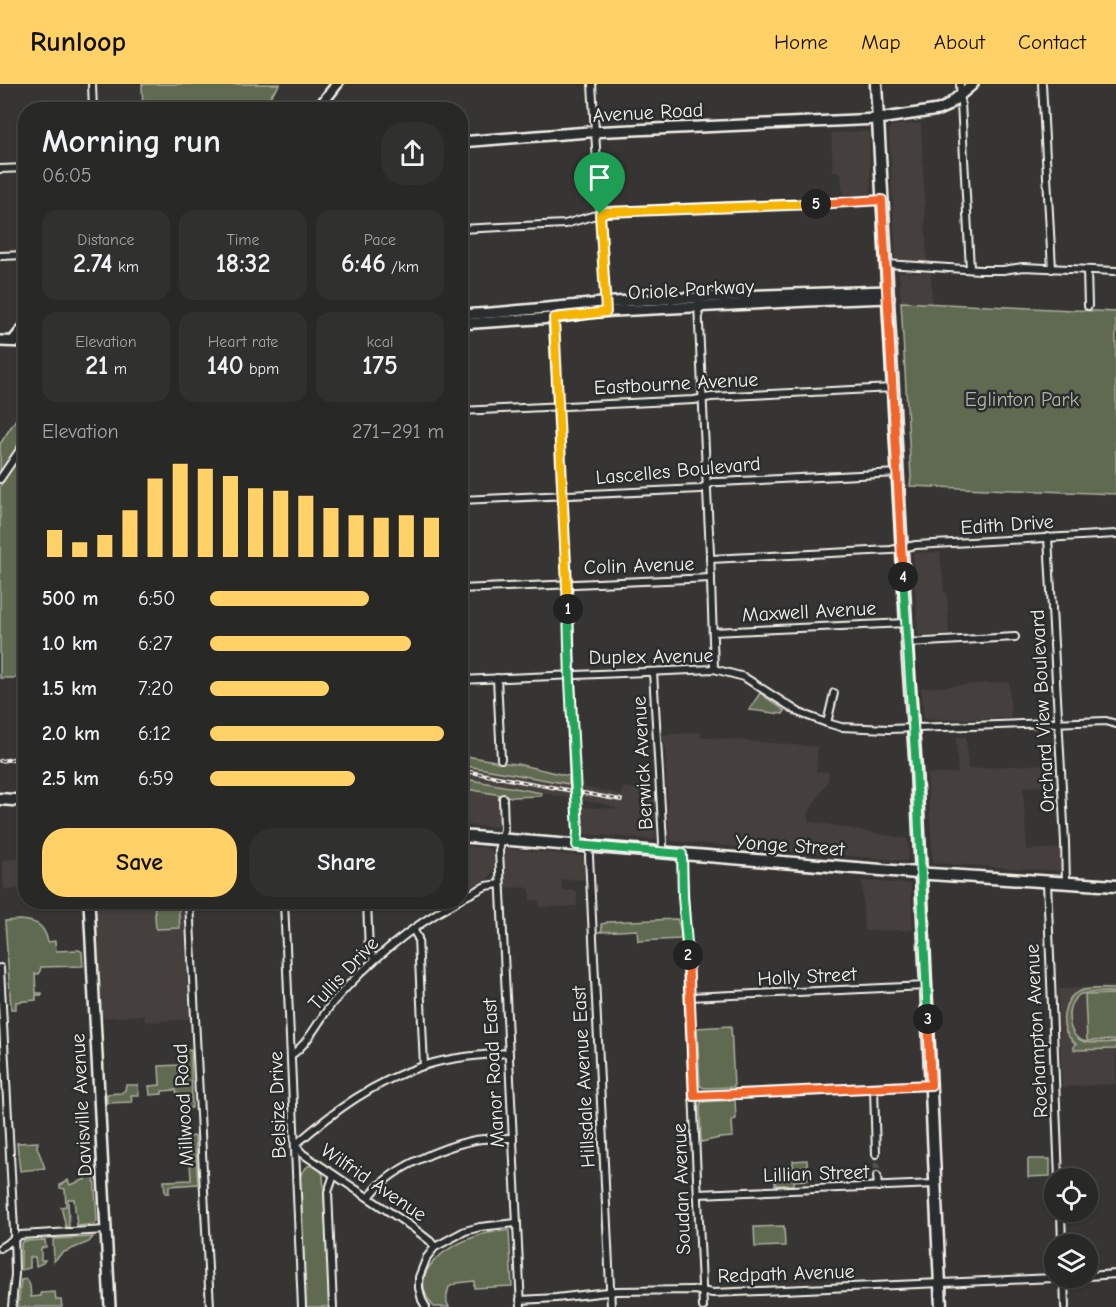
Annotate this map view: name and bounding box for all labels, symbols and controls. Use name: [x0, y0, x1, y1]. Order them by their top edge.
text: Runloop: [30, 26, 126, 58]
text: Home: [774, 30, 828, 54]
text: Map: [861, 30, 901, 54]
text: About: [934, 30, 985, 54]
text: Contact: [1018, 30, 1086, 54]
street label: Avenue Road: [592, 98, 704, 127]
text: Morning run: [42, 122, 221, 160]
button: share: [381, 122, 444, 185]
pin: [574, 152, 625, 214]
icon: arrive: [583, 161, 616, 194]
text: 06:05: [42, 164, 92, 187]
pin: 5: [801, 189, 831, 219]
text: 5: [812, 195, 820, 213]
text: Distance: [77, 231, 135, 249]
text: Time: [226, 231, 260, 249]
text: Pace: [364, 231, 396, 249]
text: 2.74: [73, 249, 113, 279]
text: 18:32: [216, 249, 270, 279]
text: 6:46: [341, 249, 386, 279]
text: km: [113, 258, 139, 276]
text: /km: [386, 258, 419, 276]
street label: Oriole Parkway: [627, 275, 755, 304]
text: Elevation: [75, 333, 137, 351]
text: Heart rate: [208, 333, 278, 351]
text: kcal: [367, 333, 393, 351]
text: 21: [85, 351, 108, 381]
text: 140: [207, 351, 244, 381]
text: 175: [362, 351, 398, 381]
text: m: [108, 360, 127, 378]
text: bpm: [244, 360, 279, 378]
street label: Eastbourne Avenue: [593, 368, 759, 399]
park label: Eglinton Park: [965, 388, 1080, 411]
text: Elevation: [42, 420, 119, 443]
text: 271–291 m: [352, 420, 444, 443]
street label: Lascelles Boulevard: [595, 452, 761, 489]
street label: Edith Drive: [960, 510, 1054, 539]
street label: Colin Avenue: [583, 552, 695, 579]
pin: 4: [888, 562, 918, 592]
text: 4: [899, 568, 907, 586]
text: 500 m: [42, 587, 99, 610]
text: 6:50: [138, 587, 175, 610]
pin: 1: [553, 594, 583, 624]
street label: Maxwell Avenue: [741, 596, 877, 627]
text: 1: [565, 600, 571, 618]
street label: Orchard View Boulevard: [1026, 609, 1059, 813]
text: 1.0 km: [42, 632, 98, 655]
text: 6:27: [138, 632, 172, 655]
street label: Duplex Avenue: [588, 644, 714, 669]
text: 1.5 km: [42, 677, 97, 700]
text: 7:20: [138, 677, 174, 700]
street label: Berwick Avenue: [628, 696, 657, 830]
text: 2.0 km: [42, 722, 100, 745]
text: 6:12: [138, 722, 171, 745]
text: 2.5 km: [42, 767, 99, 790]
text: 6:59: [138, 767, 174, 790]
button: Save: [42, 828, 237, 897]
button: Share: [249, 828, 444, 897]
street label: Yonge Street: [734, 830, 847, 861]
street label: Tullis Drive: [304, 932, 383, 1015]
pin: 2: [673, 940, 703, 970]
street label: Roehampton Avenue: [1020, 943, 1053, 1119]
text: 2: [684, 946, 692, 964]
street label: Holly Street: [757, 962, 859, 991]
street label: Hillsdale Avenue East: [567, 984, 600, 1168]
street label: Manor Road East: [478, 996, 509, 1148]
pin: 3: [913, 1004, 943, 1034]
text: 3: [924, 1010, 932, 1028]
street label: Davisville Avenue: [66, 1033, 97, 1177]
street label: Millwood Road: [169, 1043, 198, 1167]
street label: Belsize Drive: [264, 1051, 291, 1159]
street label: Soudan Avenue: [668, 1123, 695, 1255]
street label: Wilfrid Avenue: [317, 1139, 431, 1226]
street label: Lillian Street: [763, 1160, 871, 1187]
map controls: [1044, 1168, 1098, 1288]
button: locate: [1044, 1168, 1098, 1222]
button: layers: [1044, 1234, 1098, 1288]
street label: Redpath Avenue: [717, 1260, 855, 1287]

